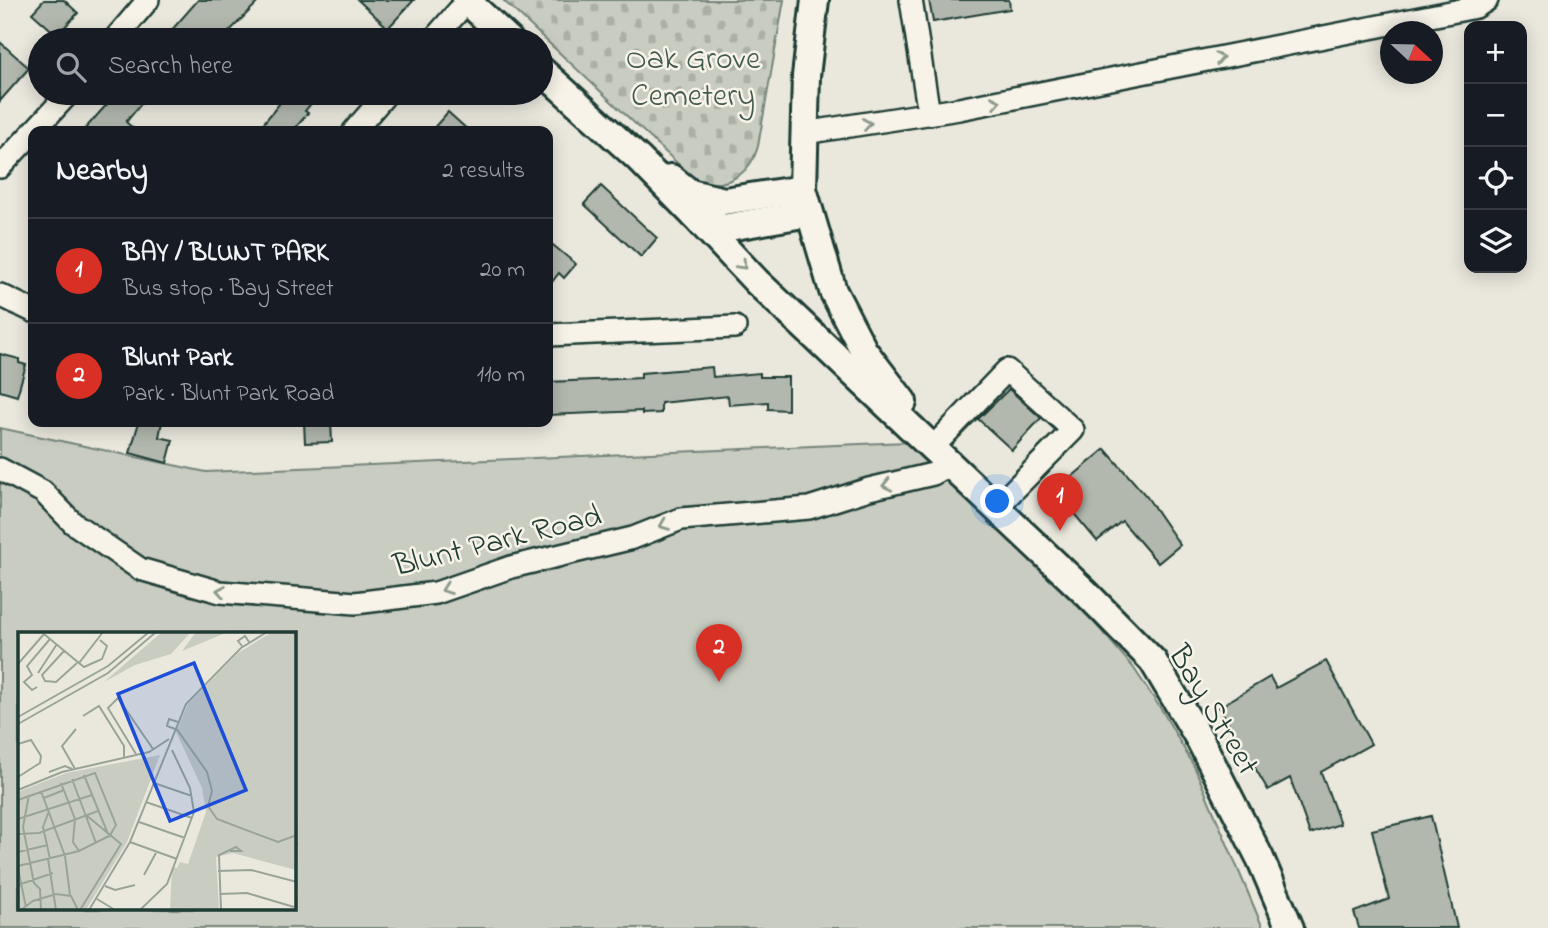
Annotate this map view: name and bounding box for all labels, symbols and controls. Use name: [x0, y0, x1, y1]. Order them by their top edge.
north arrow: [1380, 21, 1443, 84]
map controls: [1464, 21, 1527, 273]
button: +: [1464, 21, 1527, 84]
search box: [28, 28, 553, 105]
park label: Oak Grove Cemetery: [626, 37, 761, 121]
icon: search: [52, 48, 90, 86]
text: Search here: [108, 48, 233, 86]
one-way arrow: [1213, 51, 1225, 66]
button: −: [1464, 84, 1527, 147]
one-way arrow: [990, 95, 1002, 110]
one-way arrow: [861, 117, 872, 132]
button: locate: [1464, 147, 1527, 210]
text: Nearby: [56, 150, 148, 194]
text: 2 results: [442, 155, 525, 188]
button: layers: [1464, 210, 1527, 273]
text: BAY / BLUNT PARK: [123, 235, 329, 273]
text: 1: [75, 254, 83, 287]
text: 20 m: [480, 254, 525, 287]
one-way arrow: [733, 257, 746, 270]
text: Bus stop · Bay Street: [123, 273, 334, 306]
text: Blunt Park: [123, 340, 233, 378]
text: 2: [73, 359, 85, 392]
text: 110 m: [477, 359, 525, 392]
text: Park · Blunt Park Road: [123, 378, 334, 411]
pin: 1: [1037, 473, 1083, 531]
one-way arrow: [881, 477, 893, 491]
your location: [980, 484, 1014, 518]
street label: Blunt Park Road: [388, 494, 607, 591]
one-way arrow: [659, 517, 671, 531]
one-way arrow: [441, 581, 453, 595]
one-way arrow: [215, 584, 227, 599]
pin: 2: [696, 624, 742, 682]
inset map: [18, 632, 296, 911]
street label: Bay Street: [1154, 636, 1270, 785]

